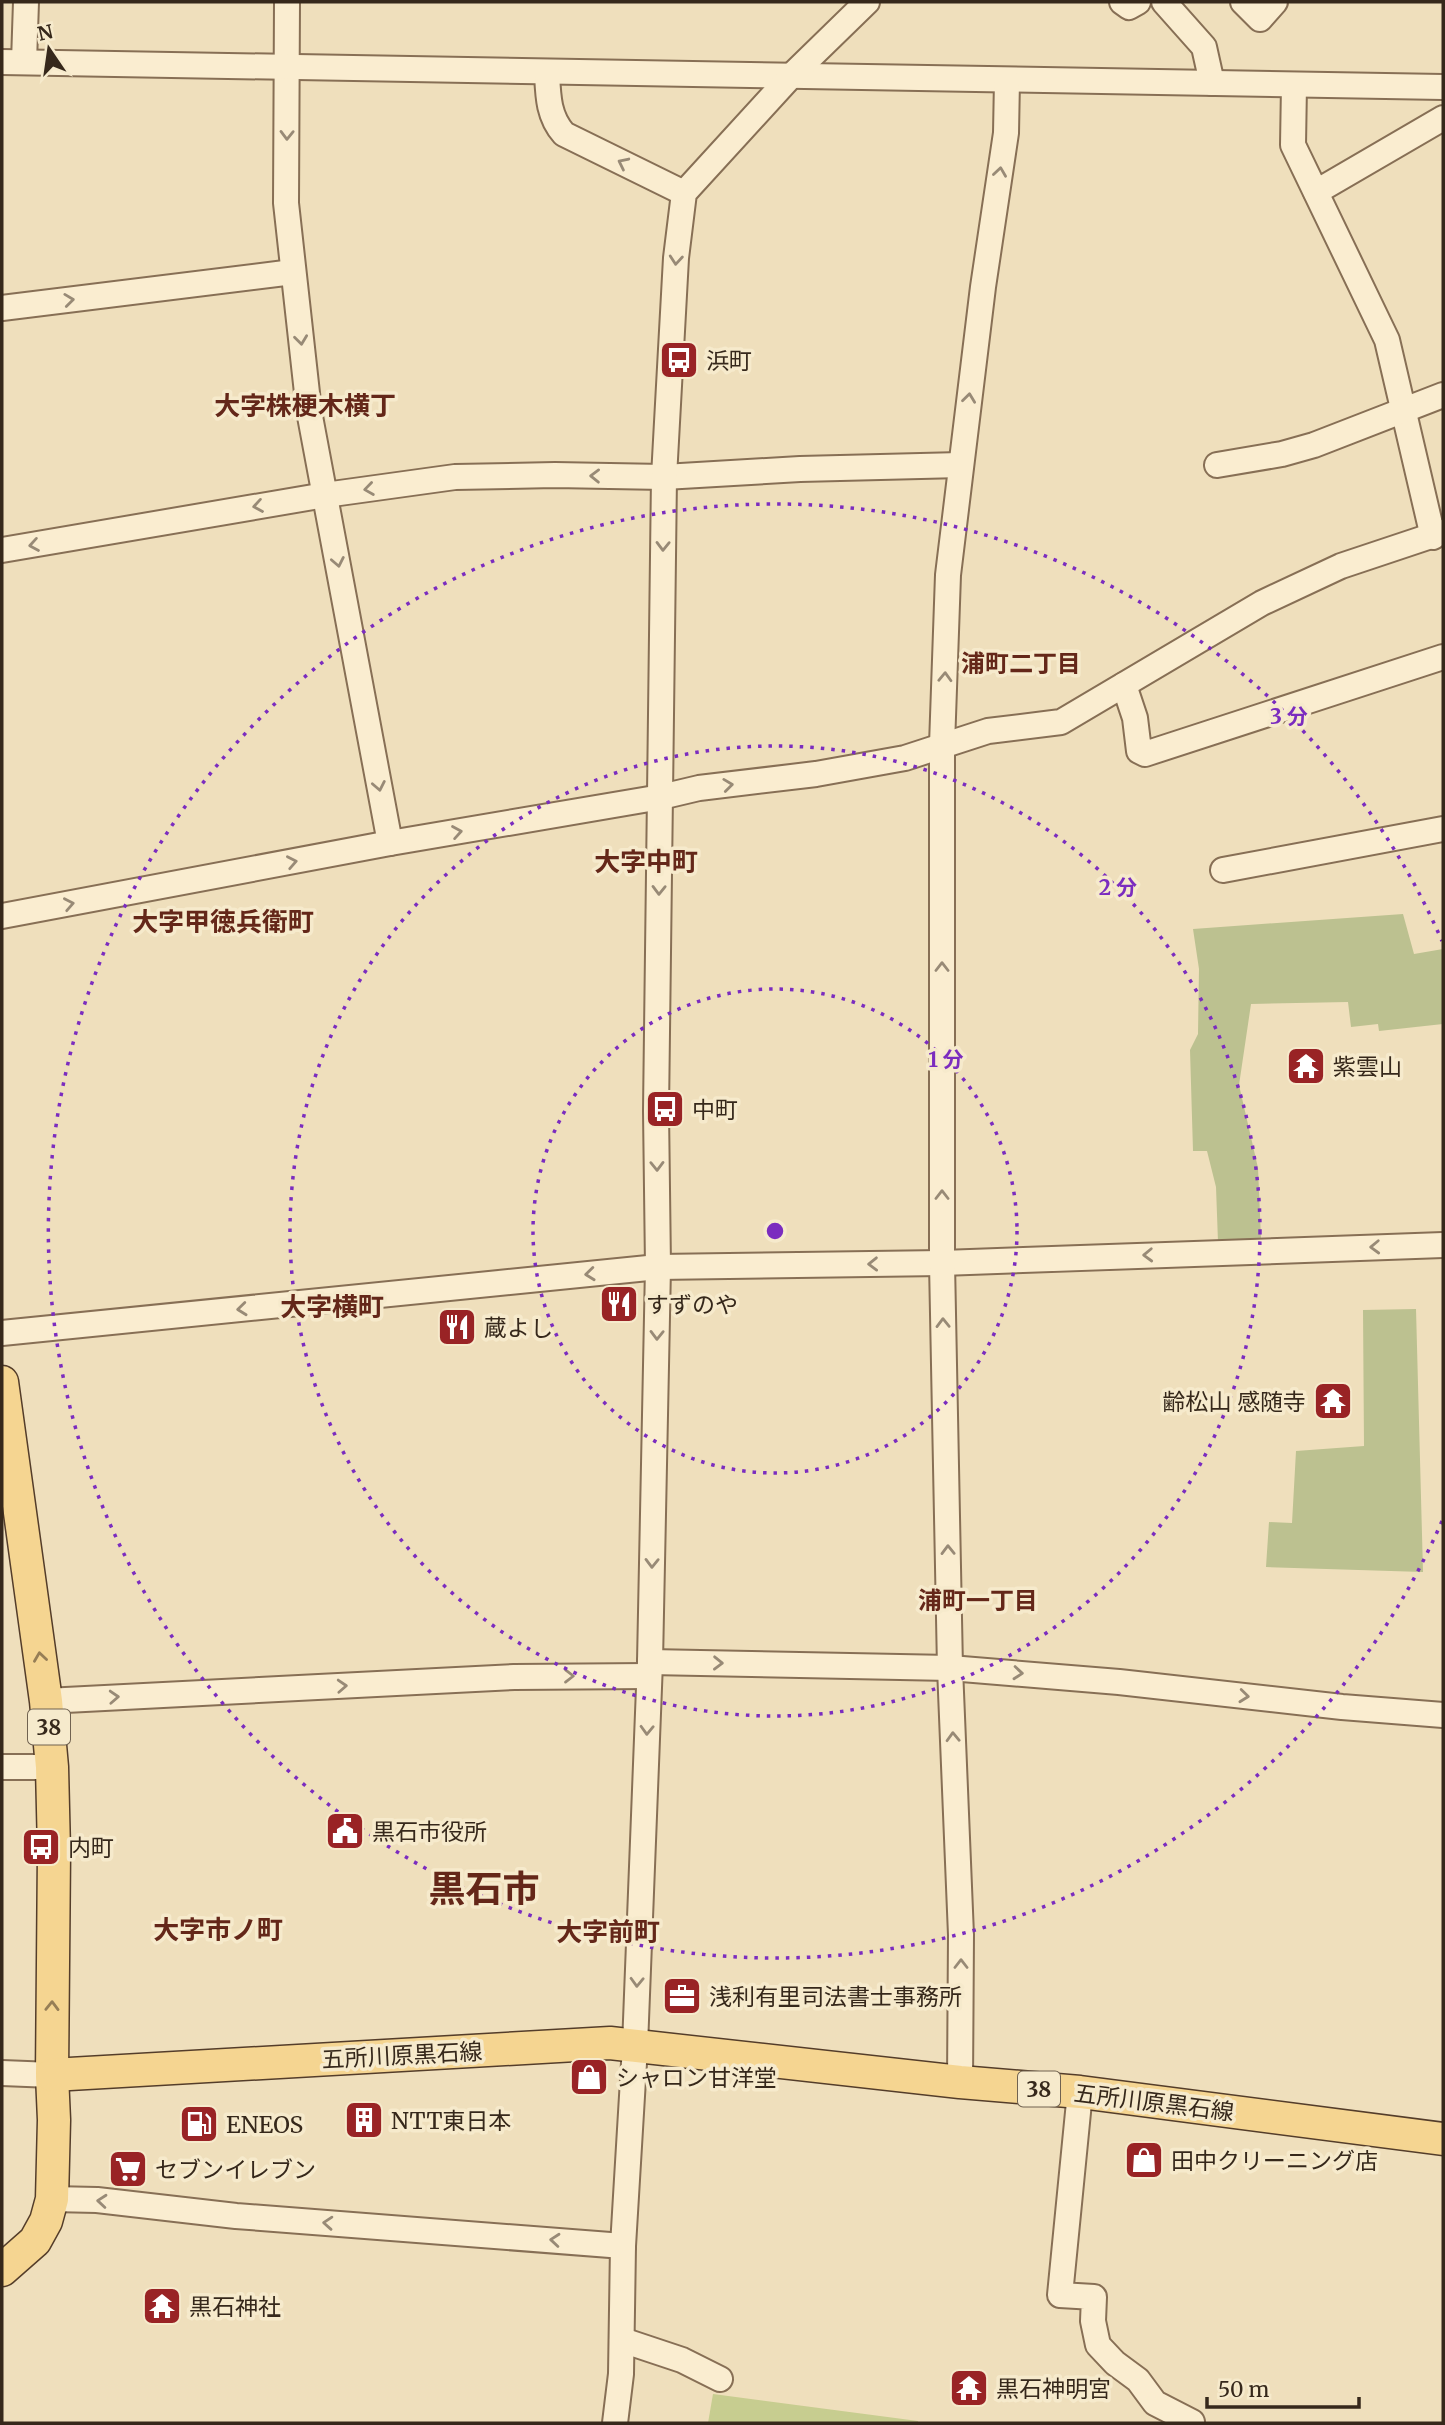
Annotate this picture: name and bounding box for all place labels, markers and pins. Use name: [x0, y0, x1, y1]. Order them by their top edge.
bus stop icon: 浜町: [658, 339, 700, 381]
place label: 浜町: [706, 346, 752, 375]
temple icon: 紫雲山: [1285, 1045, 1327, 1087]
place label: 紫雲山: [1333, 1052, 1402, 1081]
bus stop icon: 中町: [644, 1088, 686, 1130]
place label: 中町: [692, 1095, 738, 1124]
centre of rings: [763, 1219, 787, 1243]
restaurant icon: すずのや: [598, 1283, 640, 1325]
place label: すずのや: [646, 1290, 738, 1319]
restaurant icon: 蔵よし: [436, 1306, 478, 1348]
place label: 蔵よし: [484, 1313, 553, 1342]
temple icon: 齢松山 感随寺: [1312, 1380, 1354, 1422]
place label: 齢松山 感随寺: [1163, 1387, 1306, 1416]
public building icon: 黒石市役所: [324, 1810, 366, 1852]
place label: 黒石市役所: [372, 1817, 487, 1846]
bus stop icon: 内町: [20, 1826, 62, 1868]
place label: 内町: [68, 1833, 114, 1862]
office icon: 浅利有里司法書士事務所: [661, 1975, 703, 2017]
place label: 浅利有里司法書士事務所: [709, 1982, 962, 2011]
shop icon: シャロン甘洋堂: [568, 2056, 610, 2098]
place label: シャロン甘洋堂: [616, 2063, 777, 2092]
building icon: NTT東日本: [343, 2099, 385, 2141]
fuel station icon: ENEOS: [178, 2103, 220, 2145]
place label: NTT東日本: [391, 2106, 511, 2135]
place label: ENEOS: [226, 2110, 303, 2139]
shop icon: 田中クリーニング店: [1123, 2139, 1165, 2181]
place label: 田中クリーニング店: [1171, 2146, 1378, 2175]
supermarket icon: セブンイレブン: [107, 2148, 149, 2190]
place label: セブンイレブン: [155, 2155, 316, 2184]
temple icon: 黒石神社: [141, 2285, 183, 2327]
place label: 黒石神社: [189, 2292, 281, 2321]
temple icon: 黒石神明宮: [948, 2367, 990, 2409]
place label: 黒石神明宮: [996, 2374, 1111, 2403]

